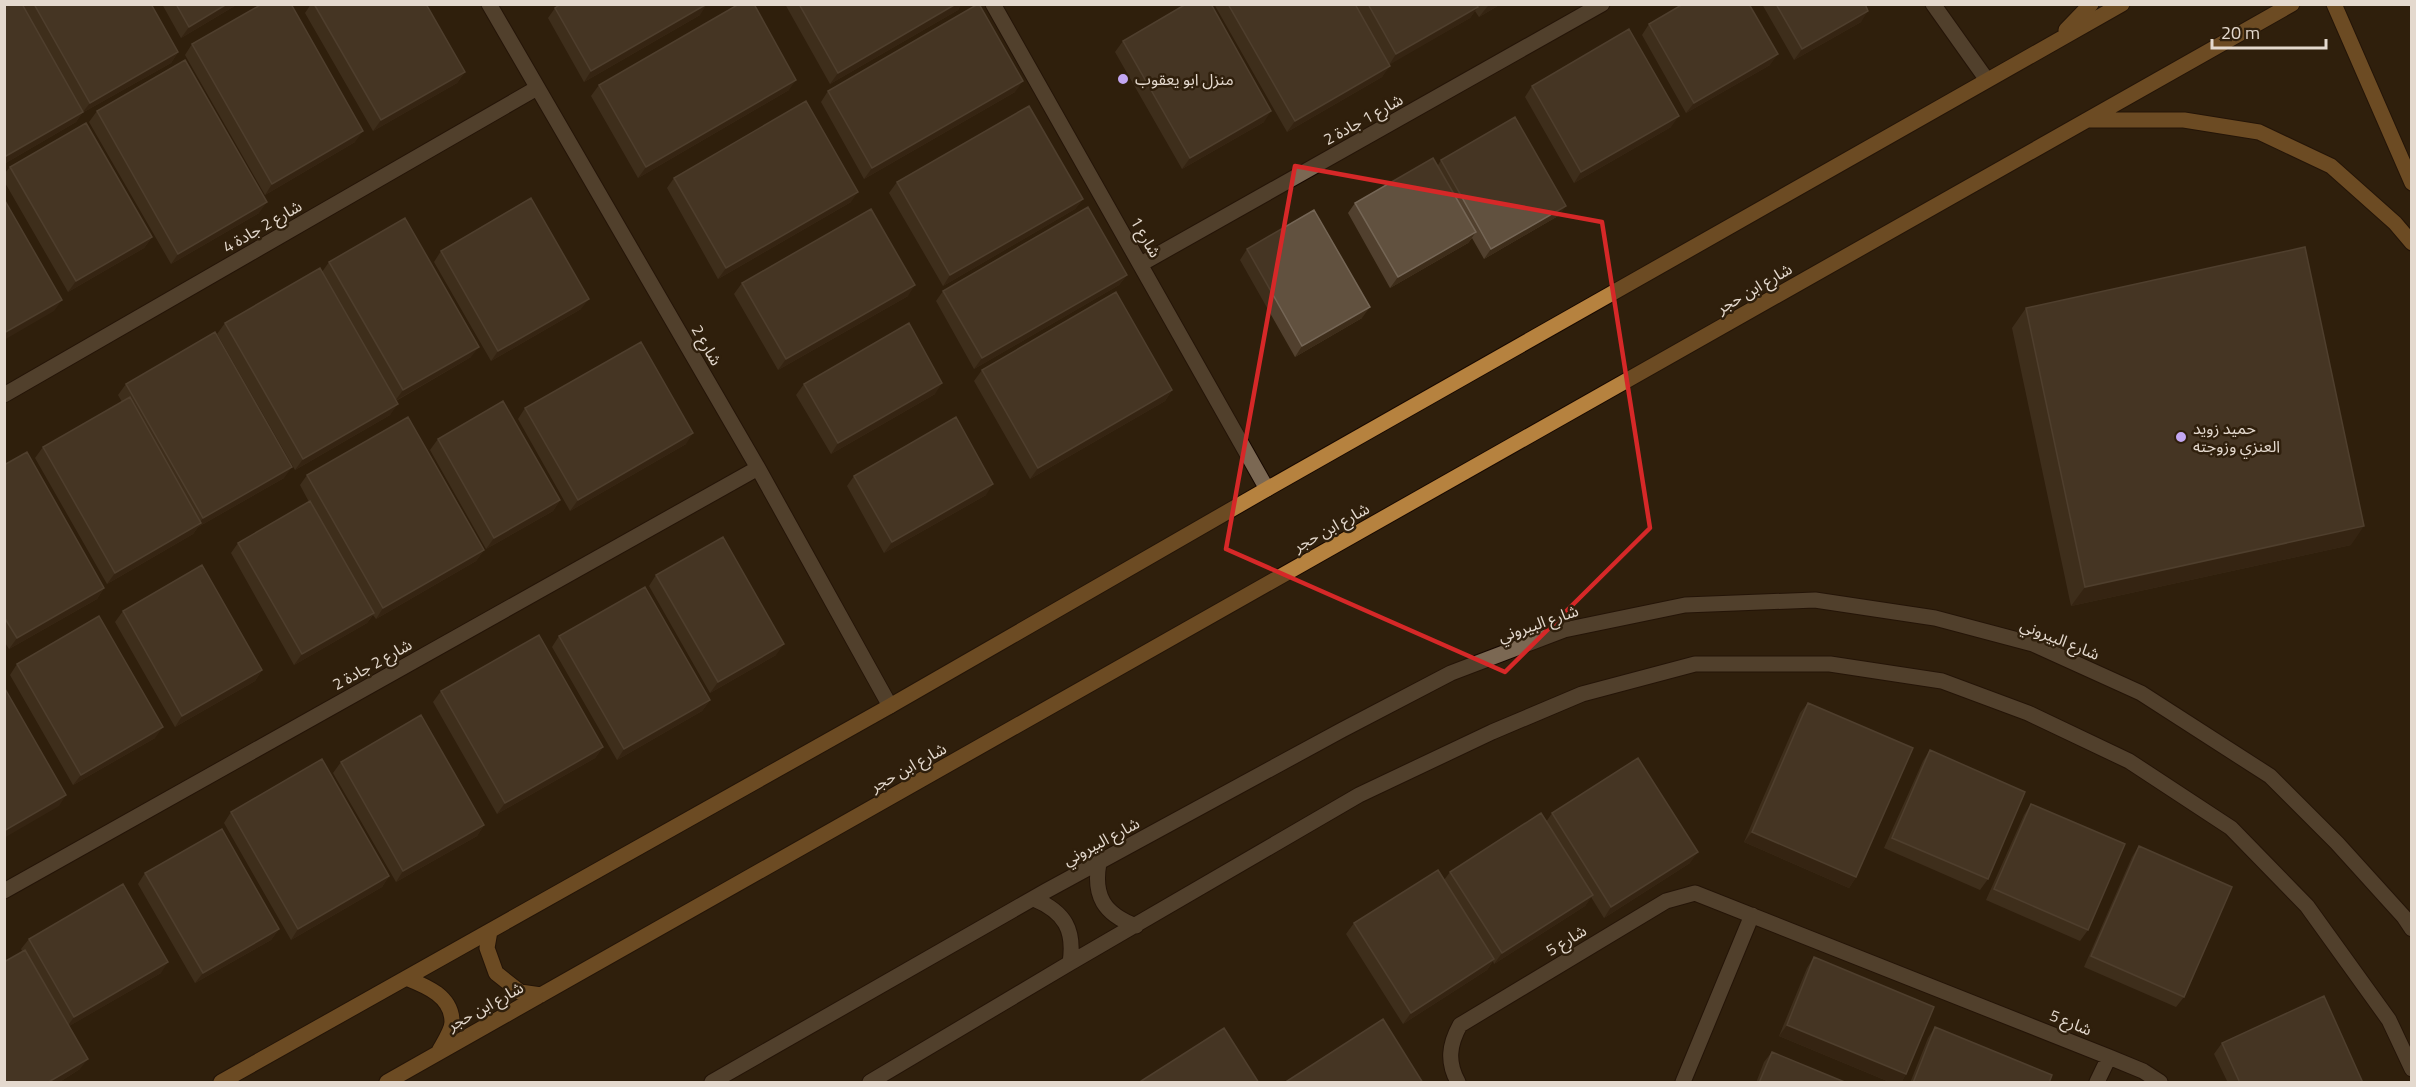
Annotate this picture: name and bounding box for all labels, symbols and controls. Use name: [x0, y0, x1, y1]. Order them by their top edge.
scale bar: [2212, 12, 2326, 50]
text: 20 m: [2221, 19, 2260, 46]
place label: منزل ابو يعقوب: [1135, 67, 1234, 91]
marker: منزل ابو يعقوب: [1116, 72, 1130, 86]
street label: شارع 1 جادة 2: [1319, 87, 1408, 152]
street label: شارع 2 جادة 4: [218, 194, 307, 259]
street label: شارع 1: [1124, 212, 1167, 262]
street label: شارع ابن حجر: [1711, 257, 1797, 321]
street label: شارع 2: [685, 320, 728, 370]
place label: حميد زويد العنزي وزوجته: [2193, 416, 2280, 459]
marker: حميد زويد العنزي وزوجته: [2174, 430, 2188, 444]
street label: شارع ابن حجر: [1288, 496, 1374, 559]
street label: شارع البيروني: [1495, 598, 1582, 649]
street label: شارع البيروني: [2016, 612, 2103, 667]
street label: شارع 2 جادة 2: [328, 632, 417, 697]
street label: شارع ابن حجر: [865, 736, 951, 799]
street label: شارع البيروني: [1058, 811, 1144, 872]
street label: شارع 5: [1541, 918, 1591, 962]
street label: شارع ابن حجر: [442, 975, 528, 1038]
street label: شارع 5: [2046, 1003, 2096, 1042]

